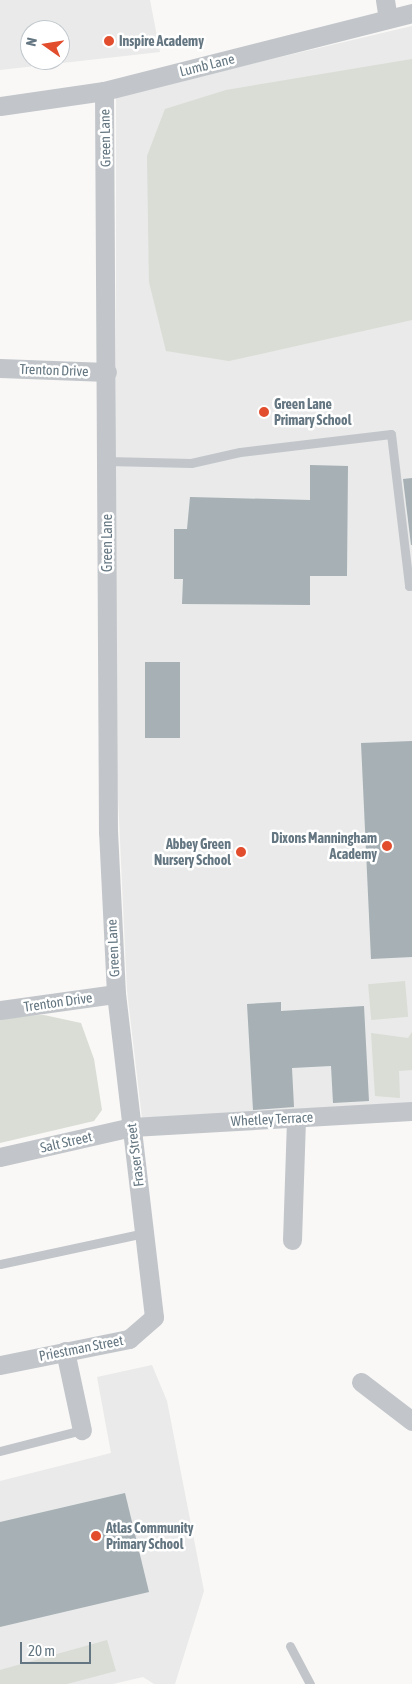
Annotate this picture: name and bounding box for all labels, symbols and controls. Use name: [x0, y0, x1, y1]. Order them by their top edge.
north arrow: [20, 20, 70, 70]
place label: Inspire Academy: [119, 33, 204, 49]
marker: Inspire Academy: [103, 35, 115, 47]
text: N: [23, 36, 40, 48]
street label: Lumb Lane: [178, 50, 236, 80]
street label: Green Lane: [96, 109, 114, 167]
street label: Trenton Drive: [19, 360, 89, 380]
place label: Green Lane Primary School: [274, 396, 351, 428]
marker: Green Lane Primary School: [258, 406, 270, 418]
street label: Green Lane: [99, 514, 115, 572]
place label: Dixons Manningham Academy: [271, 830, 377, 862]
place label: Abbey Green Nursery School: [154, 836, 231, 869]
marker: Dixons Manningham Academy: [381, 840, 393, 852]
marker: Abbey Green Nursery School: [235, 846, 247, 858]
street label: Green Lane: [103, 919, 123, 977]
street label: Trenton Drive: [23, 989, 93, 1015]
street label: Whetley Terrace: [230, 1108, 314, 1130]
street label: Fraser Street: [123, 1122, 147, 1188]
street label: Salt Street: [38, 1128, 94, 1156]
street label: Priestman Street: [37, 1332, 125, 1364]
place label: Atlas Community Primary School: [106, 1520, 194, 1552]
marker: Atlas Community Primary School: [90, 1530, 102, 1542]
scale bar: [22, 1632, 94, 1664]
text: 20 m: [28, 1642, 55, 1659]

